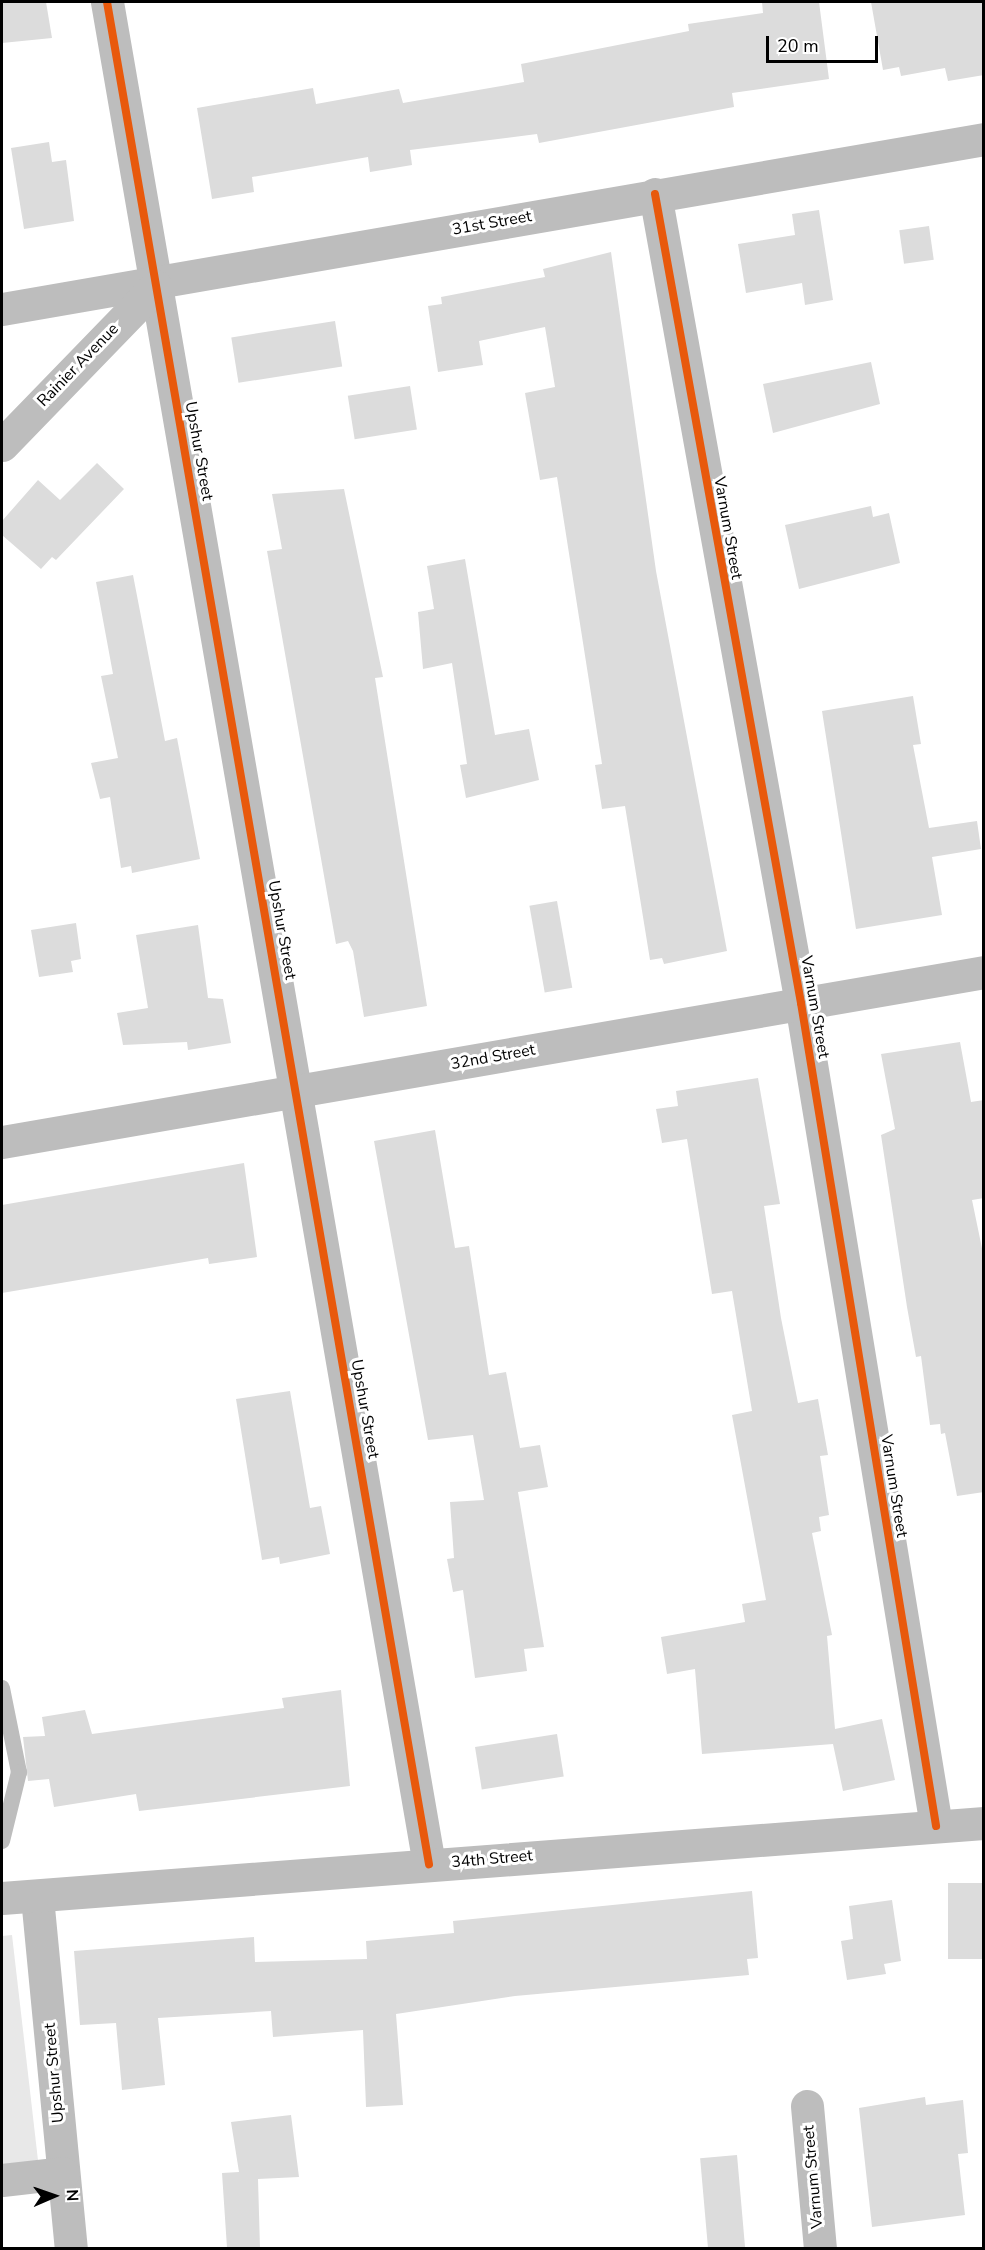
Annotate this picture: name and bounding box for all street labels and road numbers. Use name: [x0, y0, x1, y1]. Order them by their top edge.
street label: 31st Street: [451, 207, 533, 239]
street label: Rainier Avenue: [33, 319, 123, 411]
street label: Upshur Street: [181, 400, 217, 502]
street label: Varnum Street: [710, 475, 746, 581]
street label: Upshur Street: [264, 879, 300, 981]
street label: Varnum Street: [797, 954, 833, 1060]
street label: 32nd Street: [449, 1040, 537, 1074]
street label: Upshur Street: [347, 1358, 383, 1460]
street label: Varnum Street: [876, 1433, 912, 1539]
street label: 34th Street: [450, 1846, 534, 1872]
street label: Upshur Street: [40, 2022, 68, 2124]
street label: Varnum Street: [799, 2124, 827, 2230]

